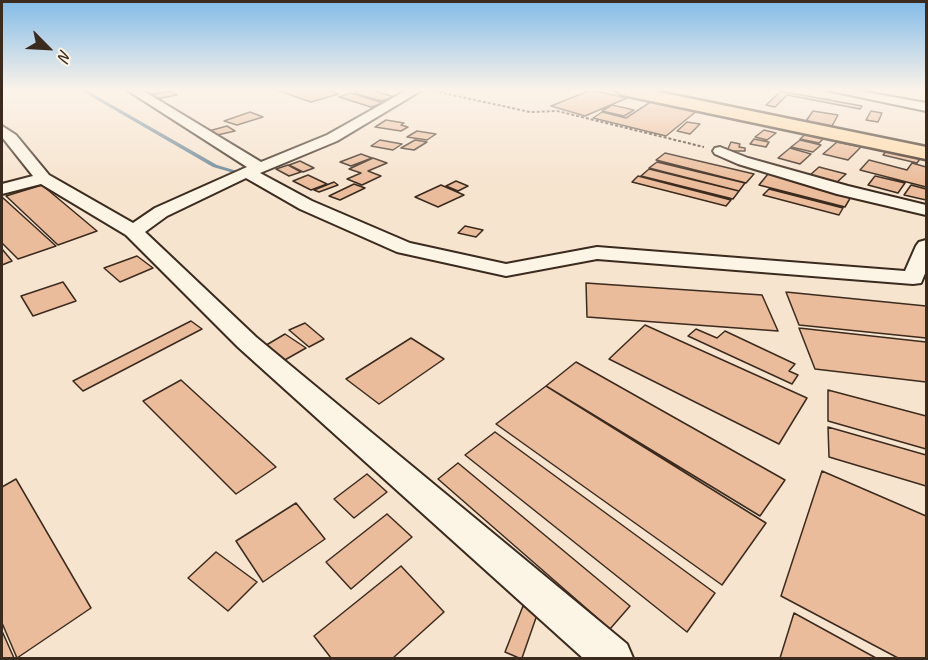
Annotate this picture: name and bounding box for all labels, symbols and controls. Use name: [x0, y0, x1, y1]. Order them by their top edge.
north arrow: [18, 18, 78, 78]
text: N: [53, 47, 76, 64]

